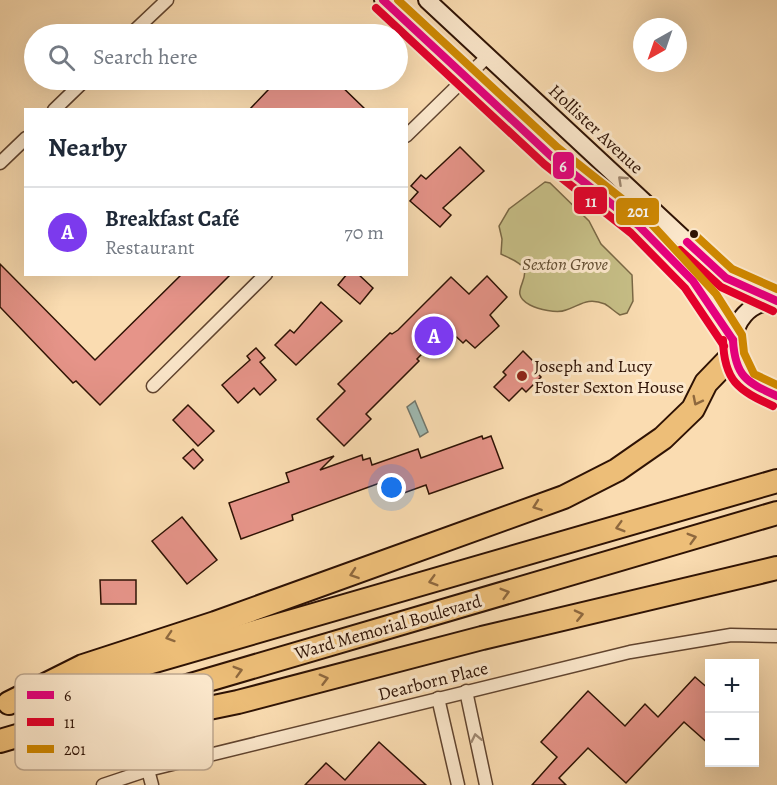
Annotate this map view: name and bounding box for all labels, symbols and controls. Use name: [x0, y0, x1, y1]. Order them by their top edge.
north arrow: [633, 18, 687, 72]
search box: [24, 24, 408, 90]
icon: search: [45, 41, 78, 74]
text: Search here: [93, 42, 198, 72]
street label: Hollister Avenue: [543, 79, 649, 179]
text: Nearby: [48, 130, 127, 165]
line badge: 6: [552, 151, 575, 180]
text: 6: [559, 156, 567, 178]
one-way arrow: [619, 177, 630, 188]
line badge: 11: [573, 186, 608, 215]
text: 11: [585, 191, 597, 213]
line badge: 201: [615, 197, 660, 226]
text: 201: [627, 201, 649, 223]
text: Breakfast Café: [105, 204, 239, 234]
text: A: [61, 219, 74, 246]
text: 70 m: [344, 219, 384, 246]
unlabelled marker: [688, 228, 700, 240]
text: Restaurant: [105, 234, 195, 261]
park label: Sexton Grove: [522, 252, 608, 276]
pin: A: [414, 314, 454, 358]
place label: Joseph and Lucy Foster Sexton House: [534, 354, 684, 399]
marker: Joseph and Lucy Foster Sexton House: [515, 369, 529, 383]
one-way arrow: [693, 395, 704, 405]
your location: [377, 473, 406, 502]
one-way arrow: [532, 499, 543, 512]
one-way arrow: [615, 519, 625, 532]
one-way arrow: [686, 533, 697, 545]
one-way arrow: [349, 566, 360, 579]
one-way arrow: [428, 574, 439, 586]
one-way arrow: [499, 588, 510, 600]
street label: Ward Memorial Boulevard: [291, 589, 484, 665]
one-way arrow: [574, 609, 584, 622]
one-way arrow: [165, 630, 176, 643]
street label: Dearborn Place: [375, 656, 491, 706]
map controls: [705, 659, 759, 767]
button: +: [705, 659, 759, 713]
one-way arrow: [232, 666, 242, 678]
legend: [15, 674, 213, 770]
one-way arrow: [318, 674, 329, 686]
text: 6: [64, 685, 71, 707]
text: 11: [64, 712, 75, 734]
button: −: [705, 713, 759, 767]
one-way arrow: [470, 733, 483, 743]
text: 201: [64, 739, 86, 761]

